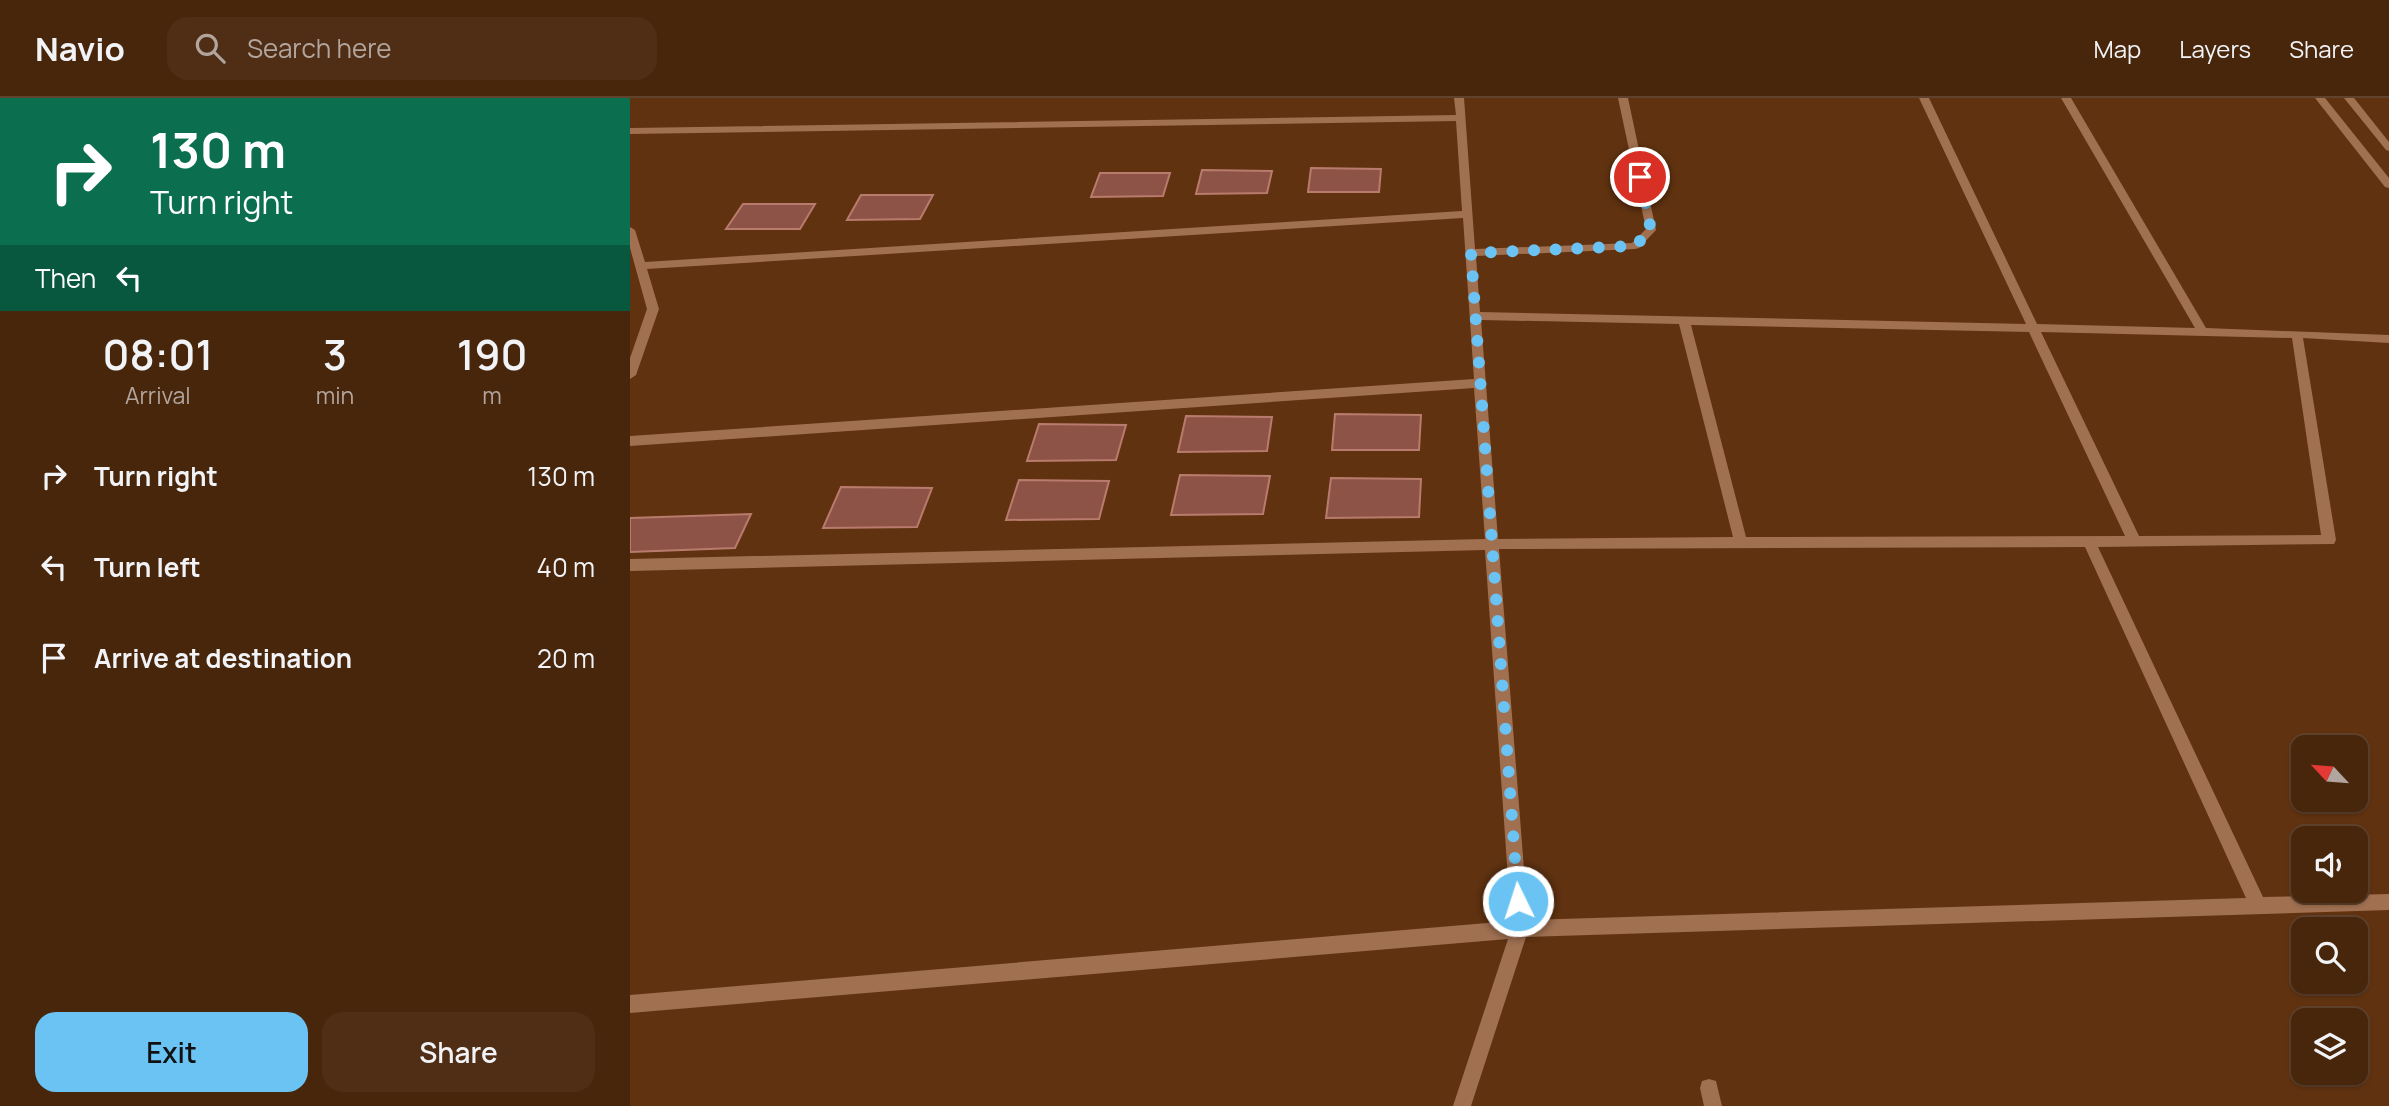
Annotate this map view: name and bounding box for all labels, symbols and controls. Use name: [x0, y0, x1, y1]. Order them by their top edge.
search box: [167, 17, 657, 80]
text: Navio: [35, 26, 125, 71]
icon: search: [191, 29, 229, 67]
text: Search here: [247, 30, 391, 66]
text: Map: [2094, 32, 2141, 65]
text: Layers: [2179, 32, 2251, 65]
text: Share: [2289, 32, 2354, 65]
text: 130 m: [150, 116, 286, 183]
icon: right: [35, 126, 126, 217]
pin: [1610, 147, 1670, 207]
icon: arrive: [1621, 158, 1659, 196]
text: Turn right: [150, 180, 293, 224]
icon: left: [110, 259, 148, 297]
text: Then: [35, 260, 96, 296]
text: 08:01: [102, 325, 213, 383]
text: 3: [323, 325, 347, 383]
text: 190: [457, 325, 528, 383]
text: Arrival: [125, 379, 191, 411]
text: min: [316, 379, 354, 411]
text: m: [482, 379, 502, 411]
icon: right: [35, 457, 73, 495]
text: Turn right: [94, 458, 218, 494]
text: 130 m: [527, 458, 595, 494]
icon: left: [35, 548, 73, 586]
text: Turn left: [94, 549, 201, 585]
text: 40 m: [537, 549, 595, 585]
icon: arrive: [35, 639, 73, 677]
text: Arrive at destination: [94, 640, 352, 676]
text: 20 m: [537, 640, 595, 676]
north arrow: [2291, 735, 2368, 812]
map controls: [2291, 735, 2368, 1085]
button: sound: [2291, 826, 2368, 903]
position arrow: [1481, 864, 1555, 938]
button: search: [2291, 917, 2368, 994]
button: layers: [2291, 1008, 2368, 1085]
button: Exit: [35, 1012, 308, 1092]
button: Share: [322, 1012, 595, 1092]

